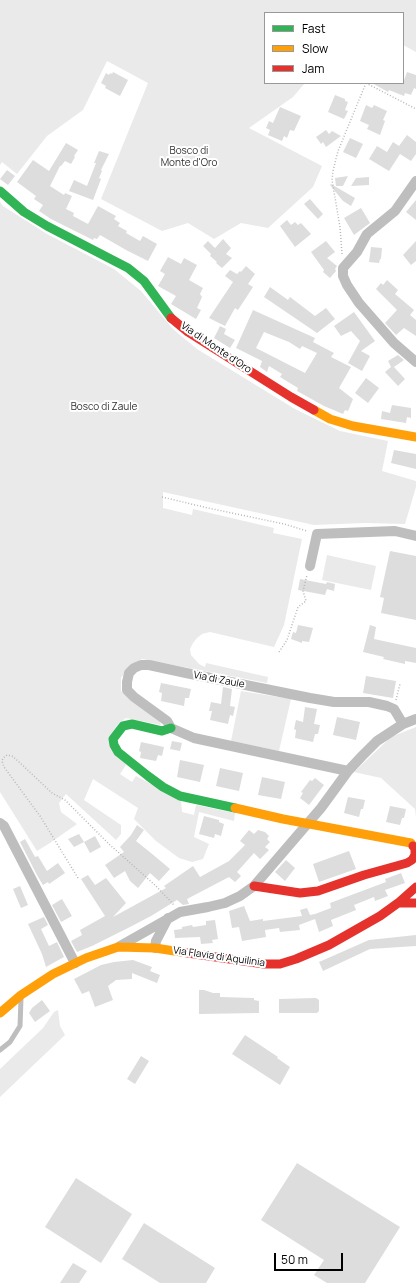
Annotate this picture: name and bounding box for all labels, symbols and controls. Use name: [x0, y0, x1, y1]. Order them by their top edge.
legend: [264, 12, 404, 84]
text: Fast: [302, 20, 326, 37]
text: Slow: [302, 40, 328, 57]
text: Jam: [302, 60, 324, 77]
park label: Bosco di Monte d'Oro: [161, 145, 217, 168]
street label: Via di Monte d'Oro: [178, 320, 254, 376]
park label: Bosco di Zaule: [71, 401, 137, 413]
street label: Via di Zaule: [192, 669, 246, 691]
street label: Via Flavia di Aquilinia: [172, 945, 266, 969]
scale bar: [276, 1245, 345, 1271]
text: 50 m: [281, 1251, 308, 1268]

